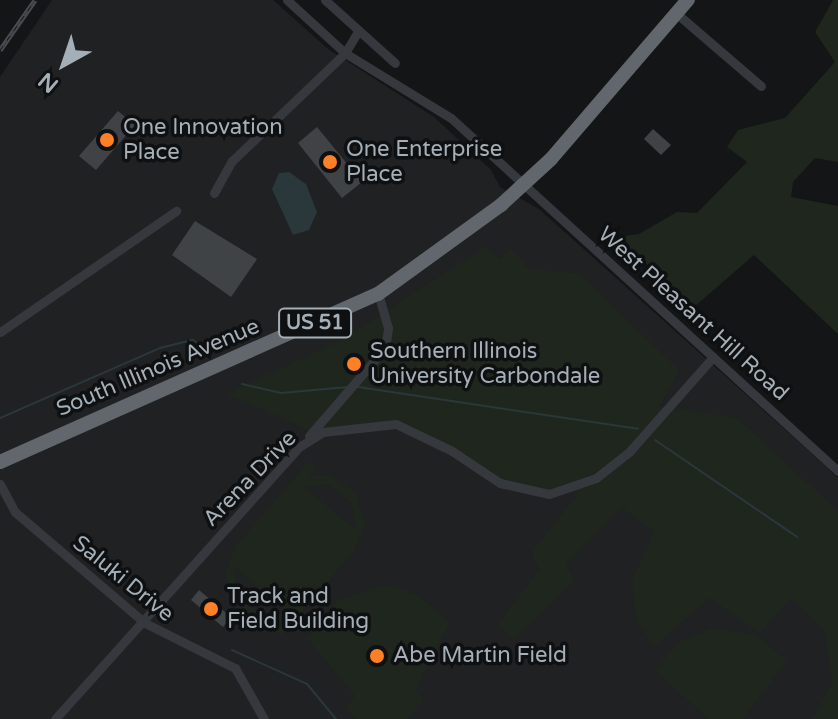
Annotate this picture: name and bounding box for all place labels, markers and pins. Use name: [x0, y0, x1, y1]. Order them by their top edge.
place label: One Innovation Place: [123, 114, 283, 166]
marker: One Innovation Place: [98, 131, 116, 149]
place label: One Enterprise Place: [346, 136, 502, 188]
marker: One Enterprise Place: [321, 153, 339, 171]
place label: Southern Illinois University Carbondale: [370, 338, 600, 390]
marker: Southern Illinois University Carbondale: [345, 355, 363, 373]
place label: Track and Field Building: [227, 583, 369, 634]
marker: Track and Field Building: [202, 600, 220, 618]
place label: Abe Martin Field: [393, 643, 567, 669]
marker: Abe Martin Field: [368, 647, 386, 665]

